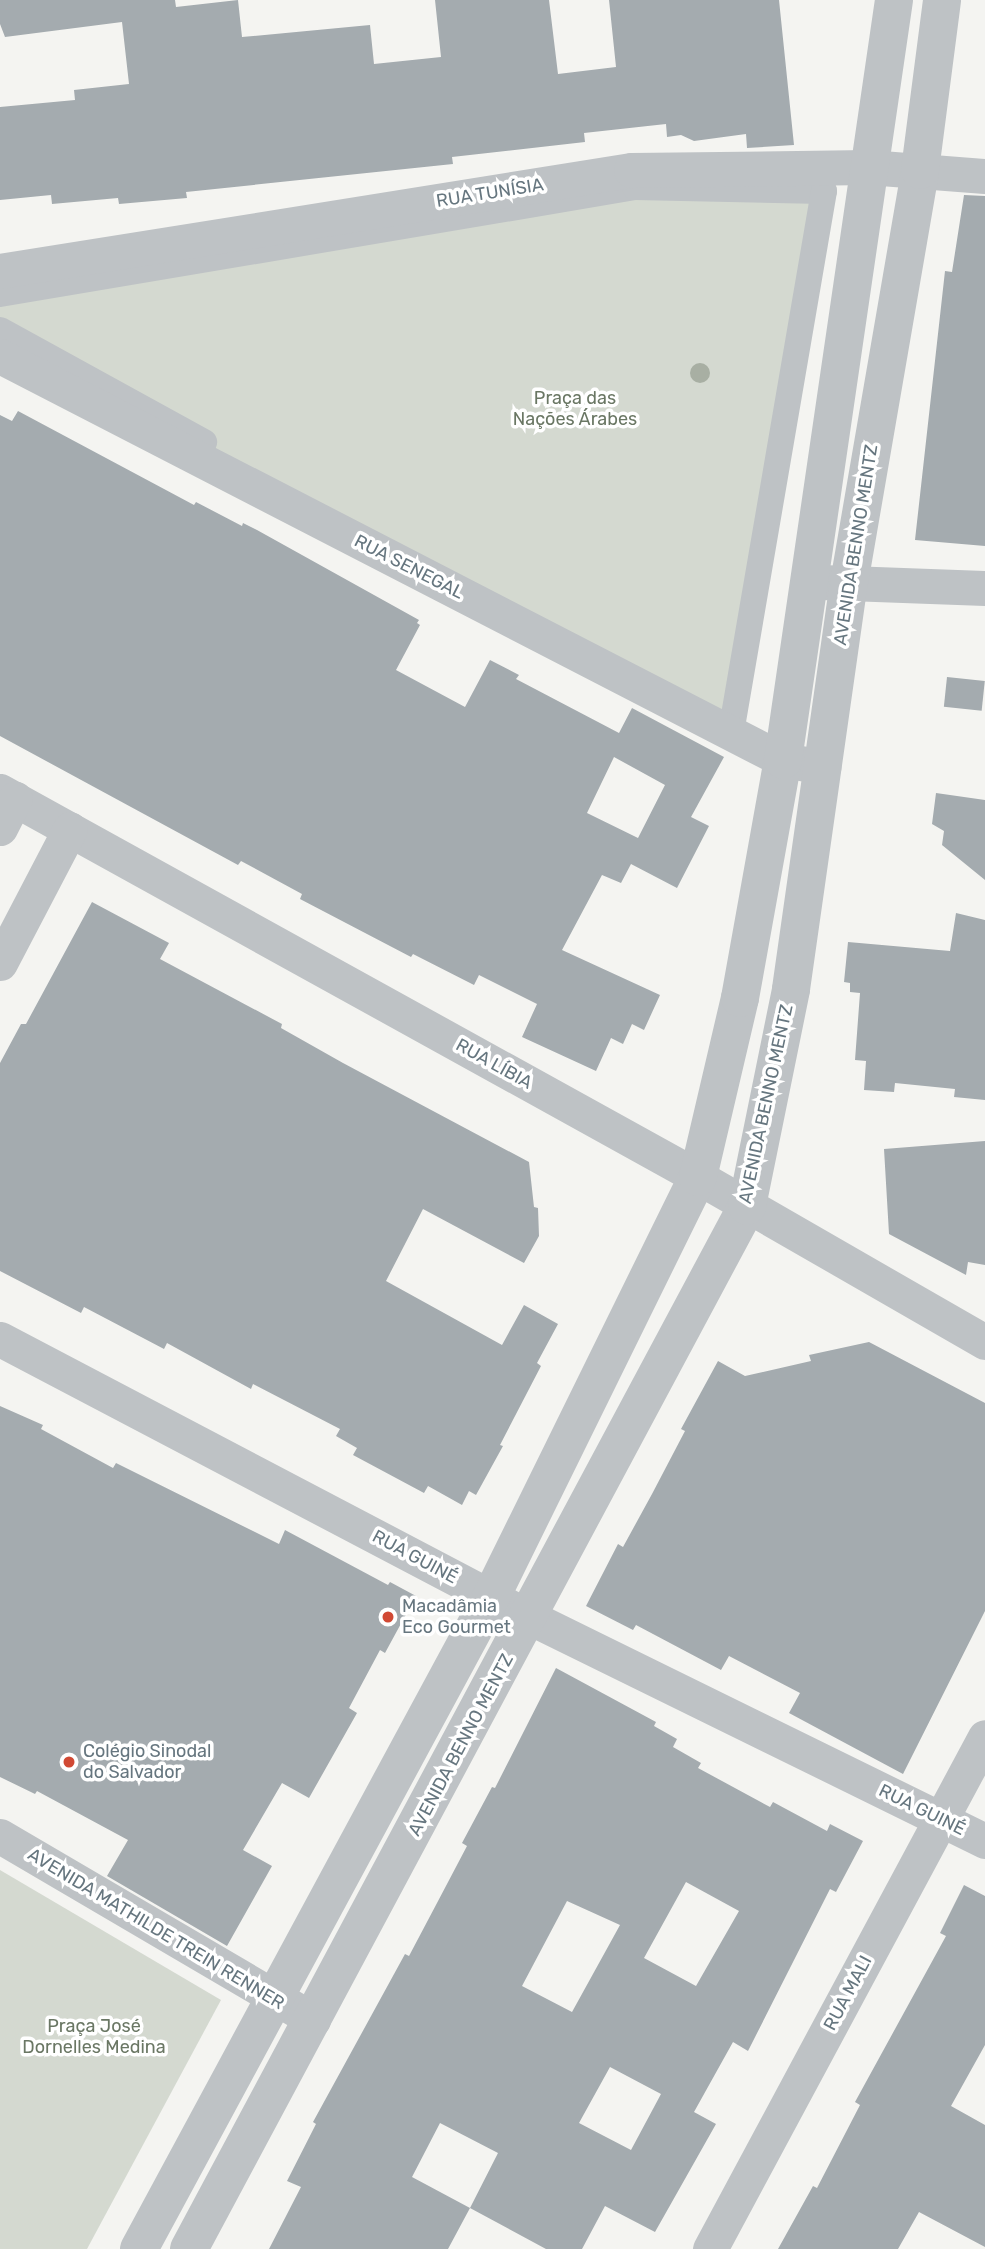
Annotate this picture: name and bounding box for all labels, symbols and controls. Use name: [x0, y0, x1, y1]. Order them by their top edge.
street label: RUA TUNÍSIA: [434, 174, 546, 212]
park label: Praça das Nações Árabes: [512, 388, 638, 430]
street label: AVENIDA BENNO MENTZ: [829, 443, 883, 647]
street label: RUA SENEGAL: [351, 530, 467, 604]
street label: AVENIDA BENNO MENTZ: [734, 1002, 798, 1206]
street label: RUA LÍBIA: [452, 1034, 536, 1094]
street label: RUA GUINÉ: [368, 1525, 462, 1589]
place label: Macadâmia Eco Gourmet: [402, 1596, 511, 1638]
marker: Macadâmia Eco Gourmet: [380, 1609, 396, 1625]
street label: AVENIDA BENNO MENTZ: [404, 1650, 518, 1840]
place label: Colégio Sinodal do Salvador: [83, 1741, 211, 1784]
marker: Colégio Sinodal do Salvador: [61, 1754, 77, 1770]
street label: RUA GUINÉ: [875, 1780, 969, 1840]
street label: AVENIDA MATHILDE TREIN RENNER: [23, 1843, 289, 2015]
street label: RUA MALI: [819, 1952, 877, 2034]
park label: Praça José Dornelles Medina: [22, 2016, 166, 2058]

